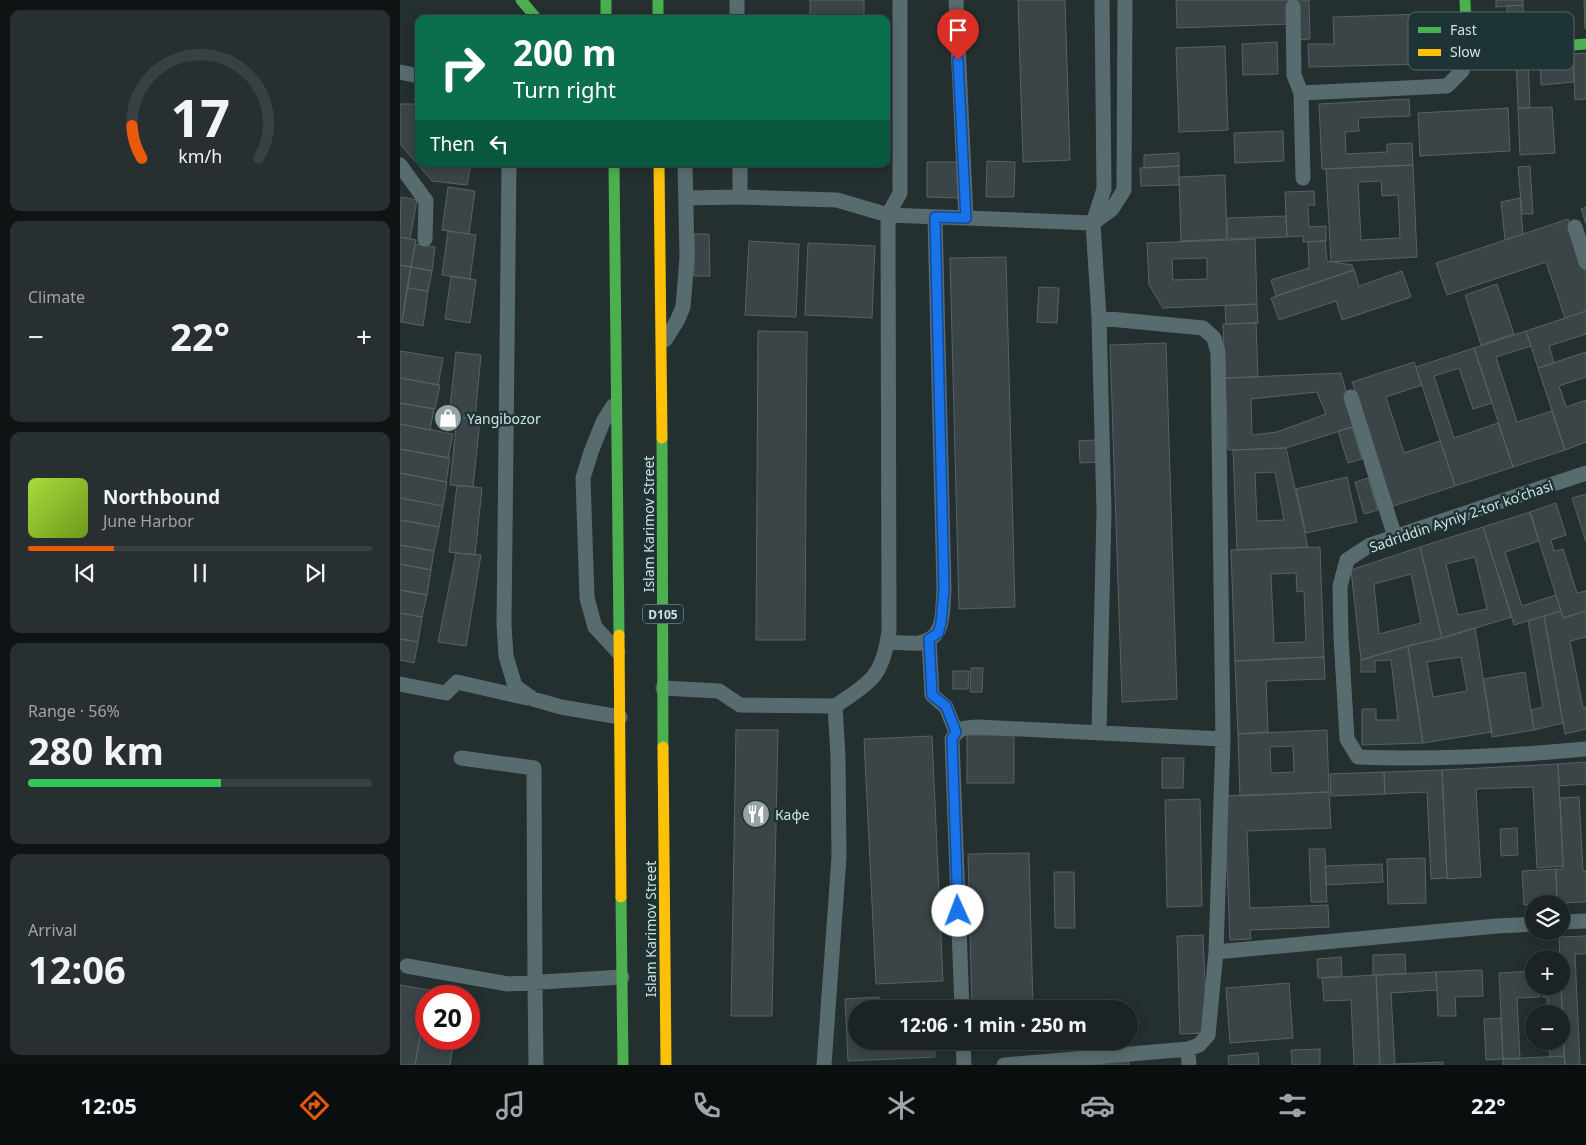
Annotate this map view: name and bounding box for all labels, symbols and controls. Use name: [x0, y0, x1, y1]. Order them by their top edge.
pin: [937, 9, 979, 60]
legend: [1408, 12, 1574, 70]
icon: arrive: [944, 16, 972, 44]
text: Fast: [1450, 20, 1477, 39]
text: 200 m: [513, 29, 616, 76]
icon: right: [430, 35, 495, 100]
text: Slow: [1450, 42, 1481, 61]
text: Turn right: [513, 74, 616, 104]
text: 17: [170, 81, 230, 152]
icon: left: [485, 130, 513, 158]
text: Then: [430, 131, 475, 157]
text: km/h: [178, 144, 222, 168]
text: Climate: [28, 286, 85, 308]
text: 22°: [170, 310, 230, 362]
text: −: [28, 317, 44, 355]
text: +: [356, 317, 372, 355]
shop icon: Yangibozor: [433, 403, 463, 433]
place label: Yangibozor: [467, 409, 541, 428]
street label: Islam Karimov Street: [639, 456, 658, 592]
street label: Sadriddin Ayniy 2-tor koʻchasi: [1367, 476, 1555, 556]
text: Northbound: [103, 484, 220, 510]
text: June Harbor: [103, 510, 194, 532]
icon: previous: [71, 559, 99, 587]
icon: pause: [186, 559, 214, 587]
icon: next: [301, 559, 329, 587]
road number: D105: [643, 604, 683, 624]
text: Range · 56%: [28, 700, 120, 722]
text: 280 km: [28, 724, 164, 776]
restaurant icon: Кафе: [741, 799, 771, 829]
place label: Кафе: [775, 805, 810, 824]
street label: Islam Karimov Street: [641, 861, 660, 997]
position arrow: [931, 884, 983, 936]
map controls: [1525, 895, 1570, 1050]
button: layers: [1525, 895, 1570, 940]
text: Arrival: [28, 919, 77, 941]
text: 12:06: [28, 943, 126, 995]
button: +: [1525, 950, 1570, 995]
speed limit sign: 20: [415, 985, 480, 1050]
button: −: [1525, 1005, 1570, 1050]
text: 12:06 · 1 min · 250 m: [899, 1012, 1087, 1038]
icon: directions: [297, 1088, 332, 1123]
icon: music: [493, 1088, 528, 1123]
icon: phone: [689, 1088, 724, 1123]
icon: climate: [884, 1088, 919, 1123]
icon: car: [1080, 1088, 1115, 1123]
icon: filters: [1275, 1088, 1310, 1123]
text: 12:05: [80, 1090, 137, 1120]
text: 22°: [1471, 1090, 1506, 1120]

